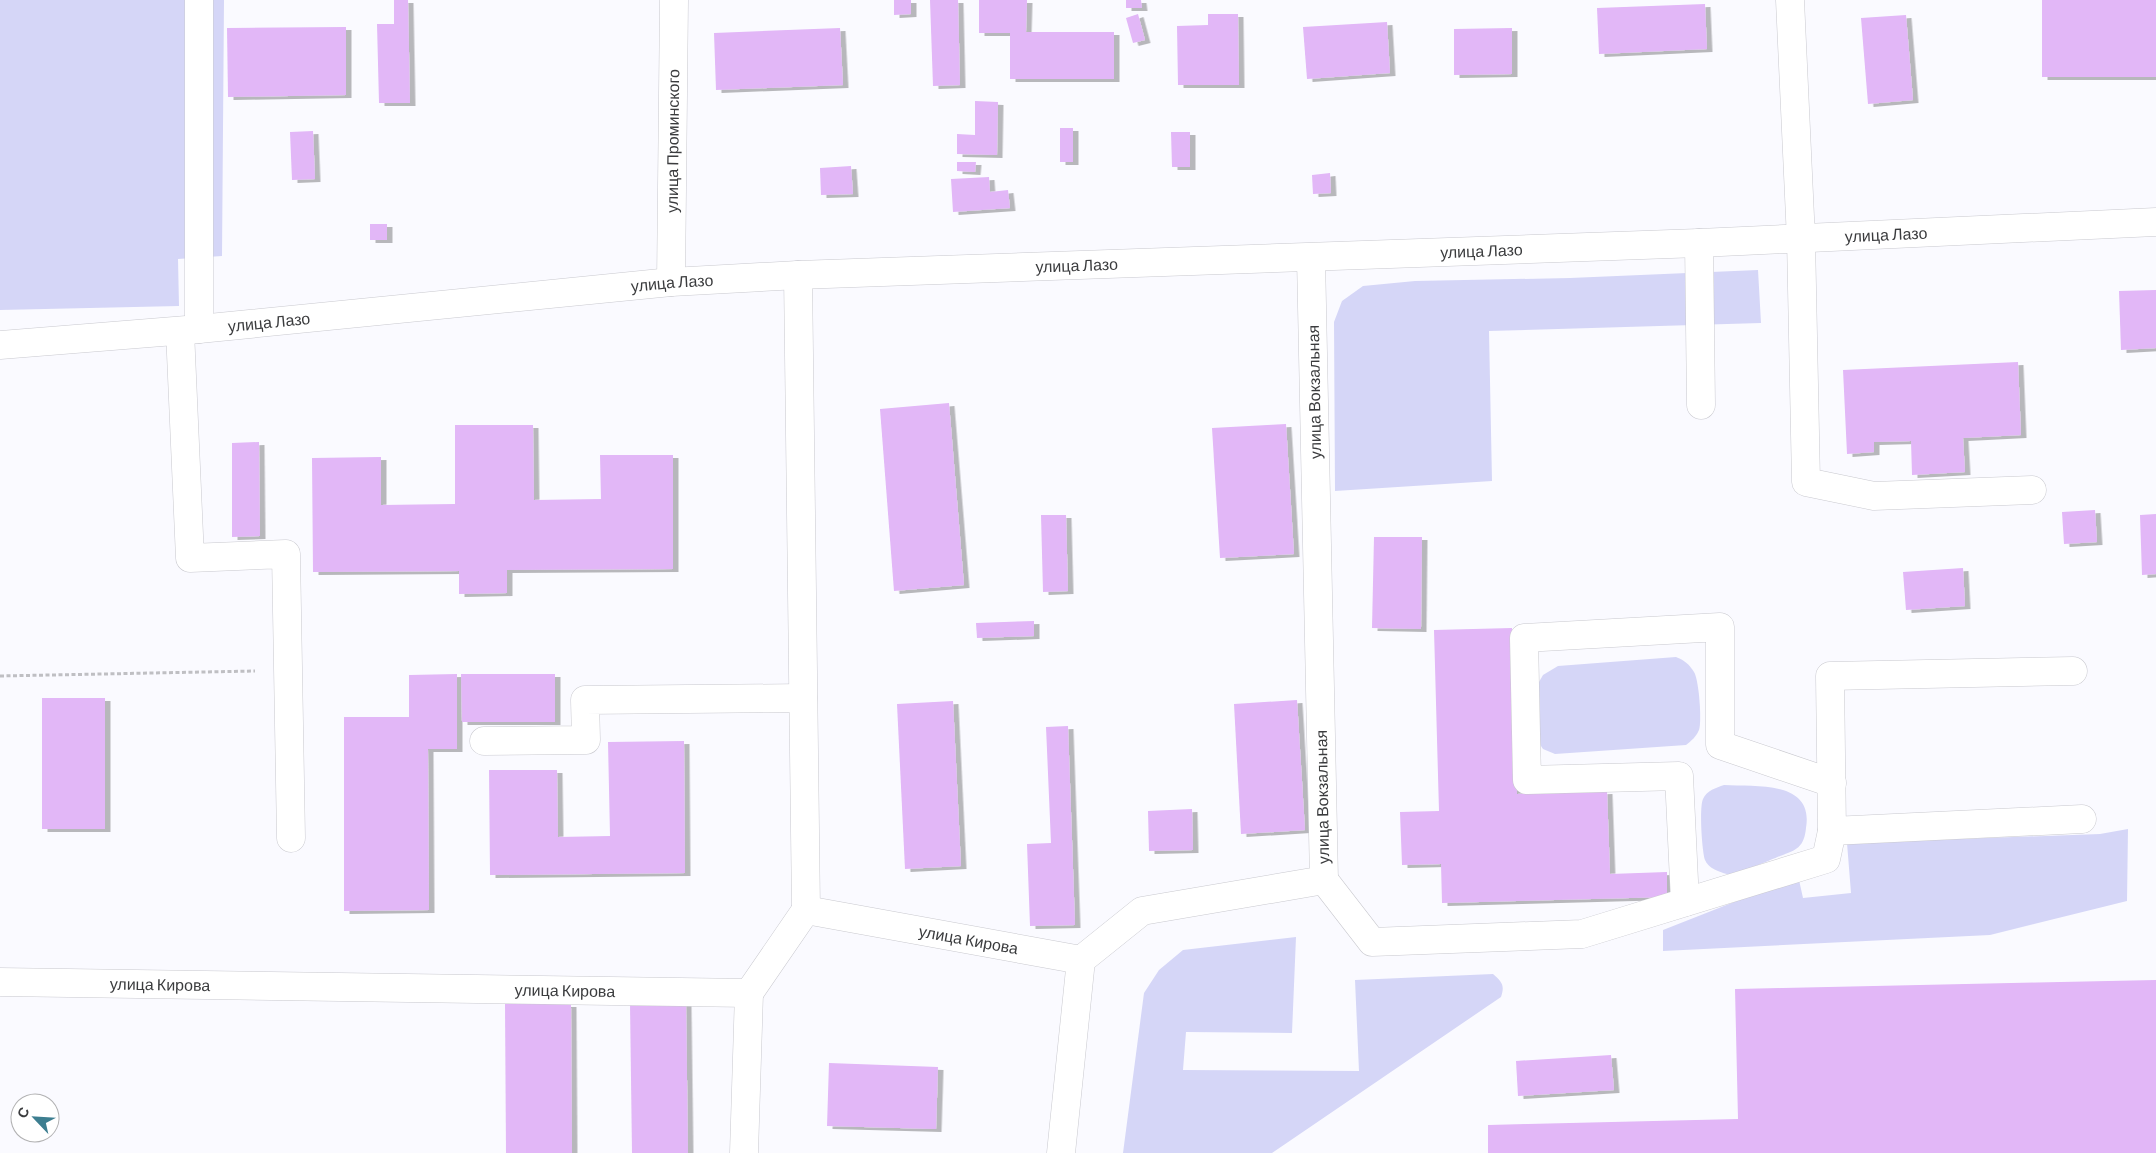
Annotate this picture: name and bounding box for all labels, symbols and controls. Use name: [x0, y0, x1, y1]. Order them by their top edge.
street label: улица Проминского: [662, 69, 682, 213]
street label: улица Лазо: [1844, 223, 1928, 245]
street label: улица Лазо: [1440, 239, 1523, 261]
street label: улица Лазо: [1035, 254, 1118, 276]
street label: улица Лазо: [630, 270, 714, 295]
street label: улица Лазо: [227, 308, 311, 335]
street label: улица Вокзальная: [1303, 325, 1324, 459]
street label: улица Вокзальная: [1311, 730, 1332, 864]
street label: улица Кирова: [918, 921, 1020, 957]
street label: улица Кирова: [110, 974, 210, 994]
street label: улица Кирова: [515, 980, 615, 1000]
north arrow: [10, 1093, 60, 1143]
text: С: [13, 1104, 33, 1120]

